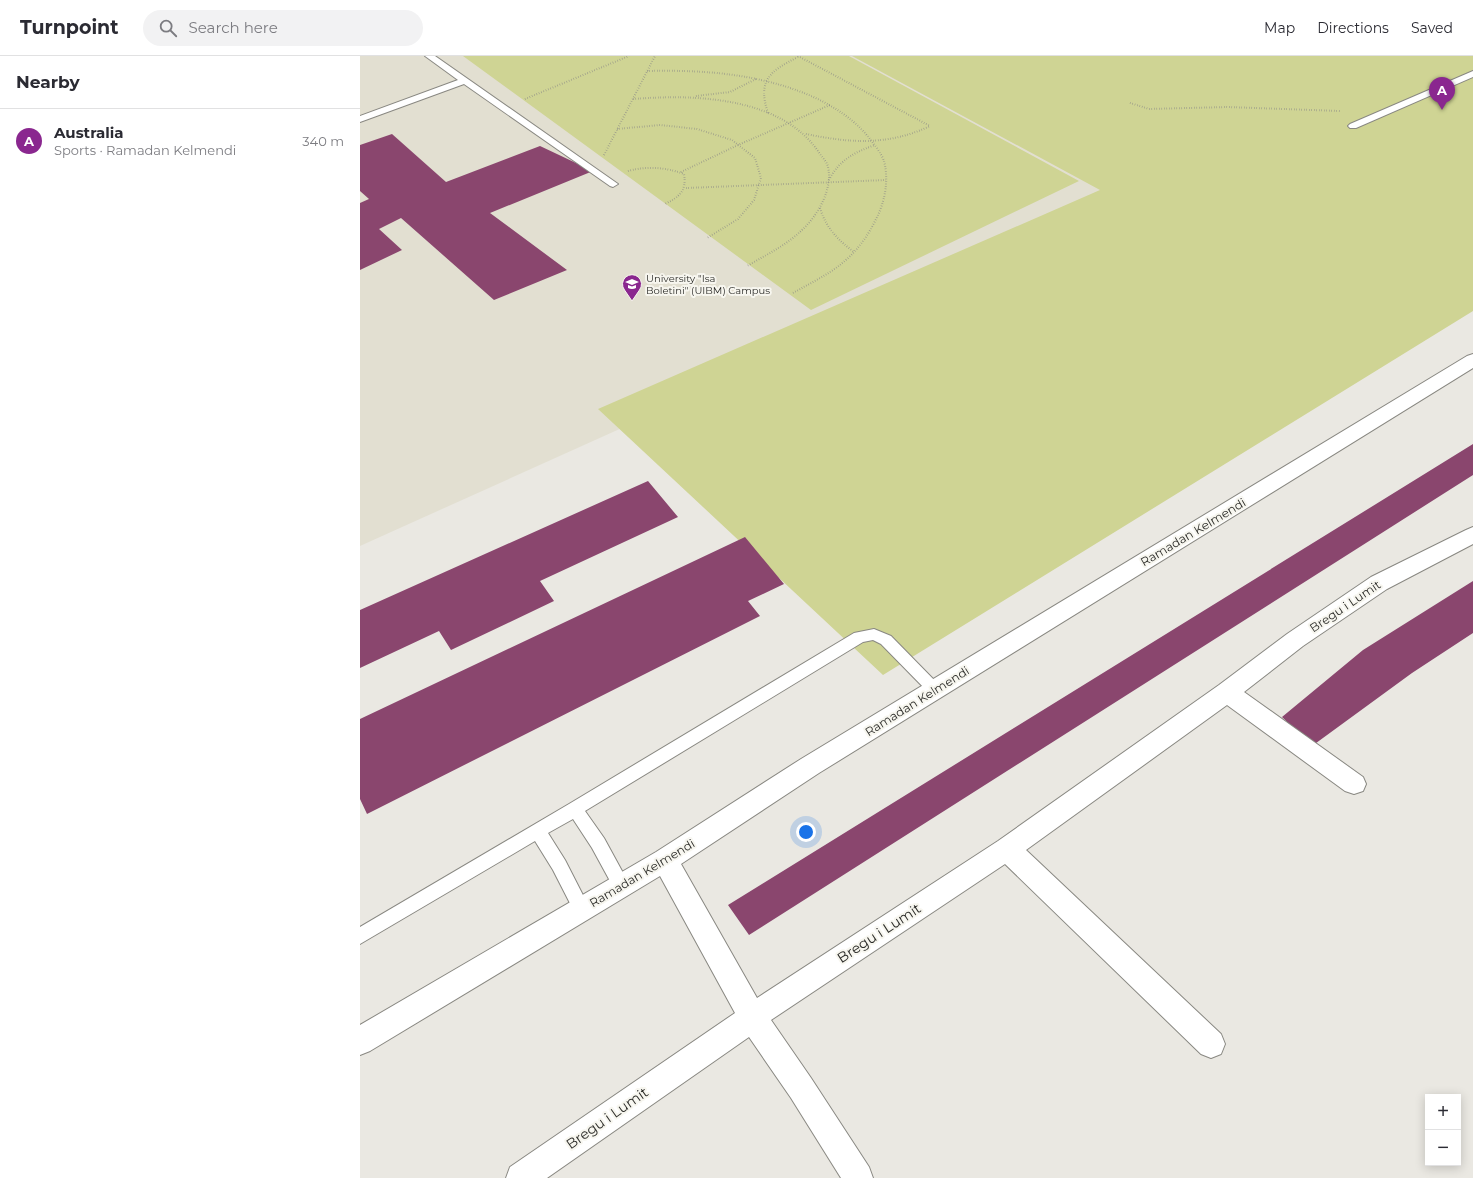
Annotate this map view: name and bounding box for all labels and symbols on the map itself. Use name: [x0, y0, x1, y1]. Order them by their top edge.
pin: A: [1429, 77, 1455, 110]
place label: University "Isa Boletini" (UIBM) Campus: [646, 272, 770, 297]
school or university icon: University "Isa Boletini" (UIBM) Campus: [621, 273, 643, 301]
street label: Ramadan Kelmendi: [1138, 495, 1248, 569]
street label: Bregu i Lumit: [1307, 577, 1384, 635]
street label: Ramadan Kelmendi: [862, 663, 972, 739]
your location: [796, 822, 816, 842]
street label: Ramadan Kelmendi: [587, 836, 697, 910]
street label: Bregu i Lumit: [834, 899, 925, 967]
street label: Bregu i Lumit: [562, 1083, 652, 1153]

